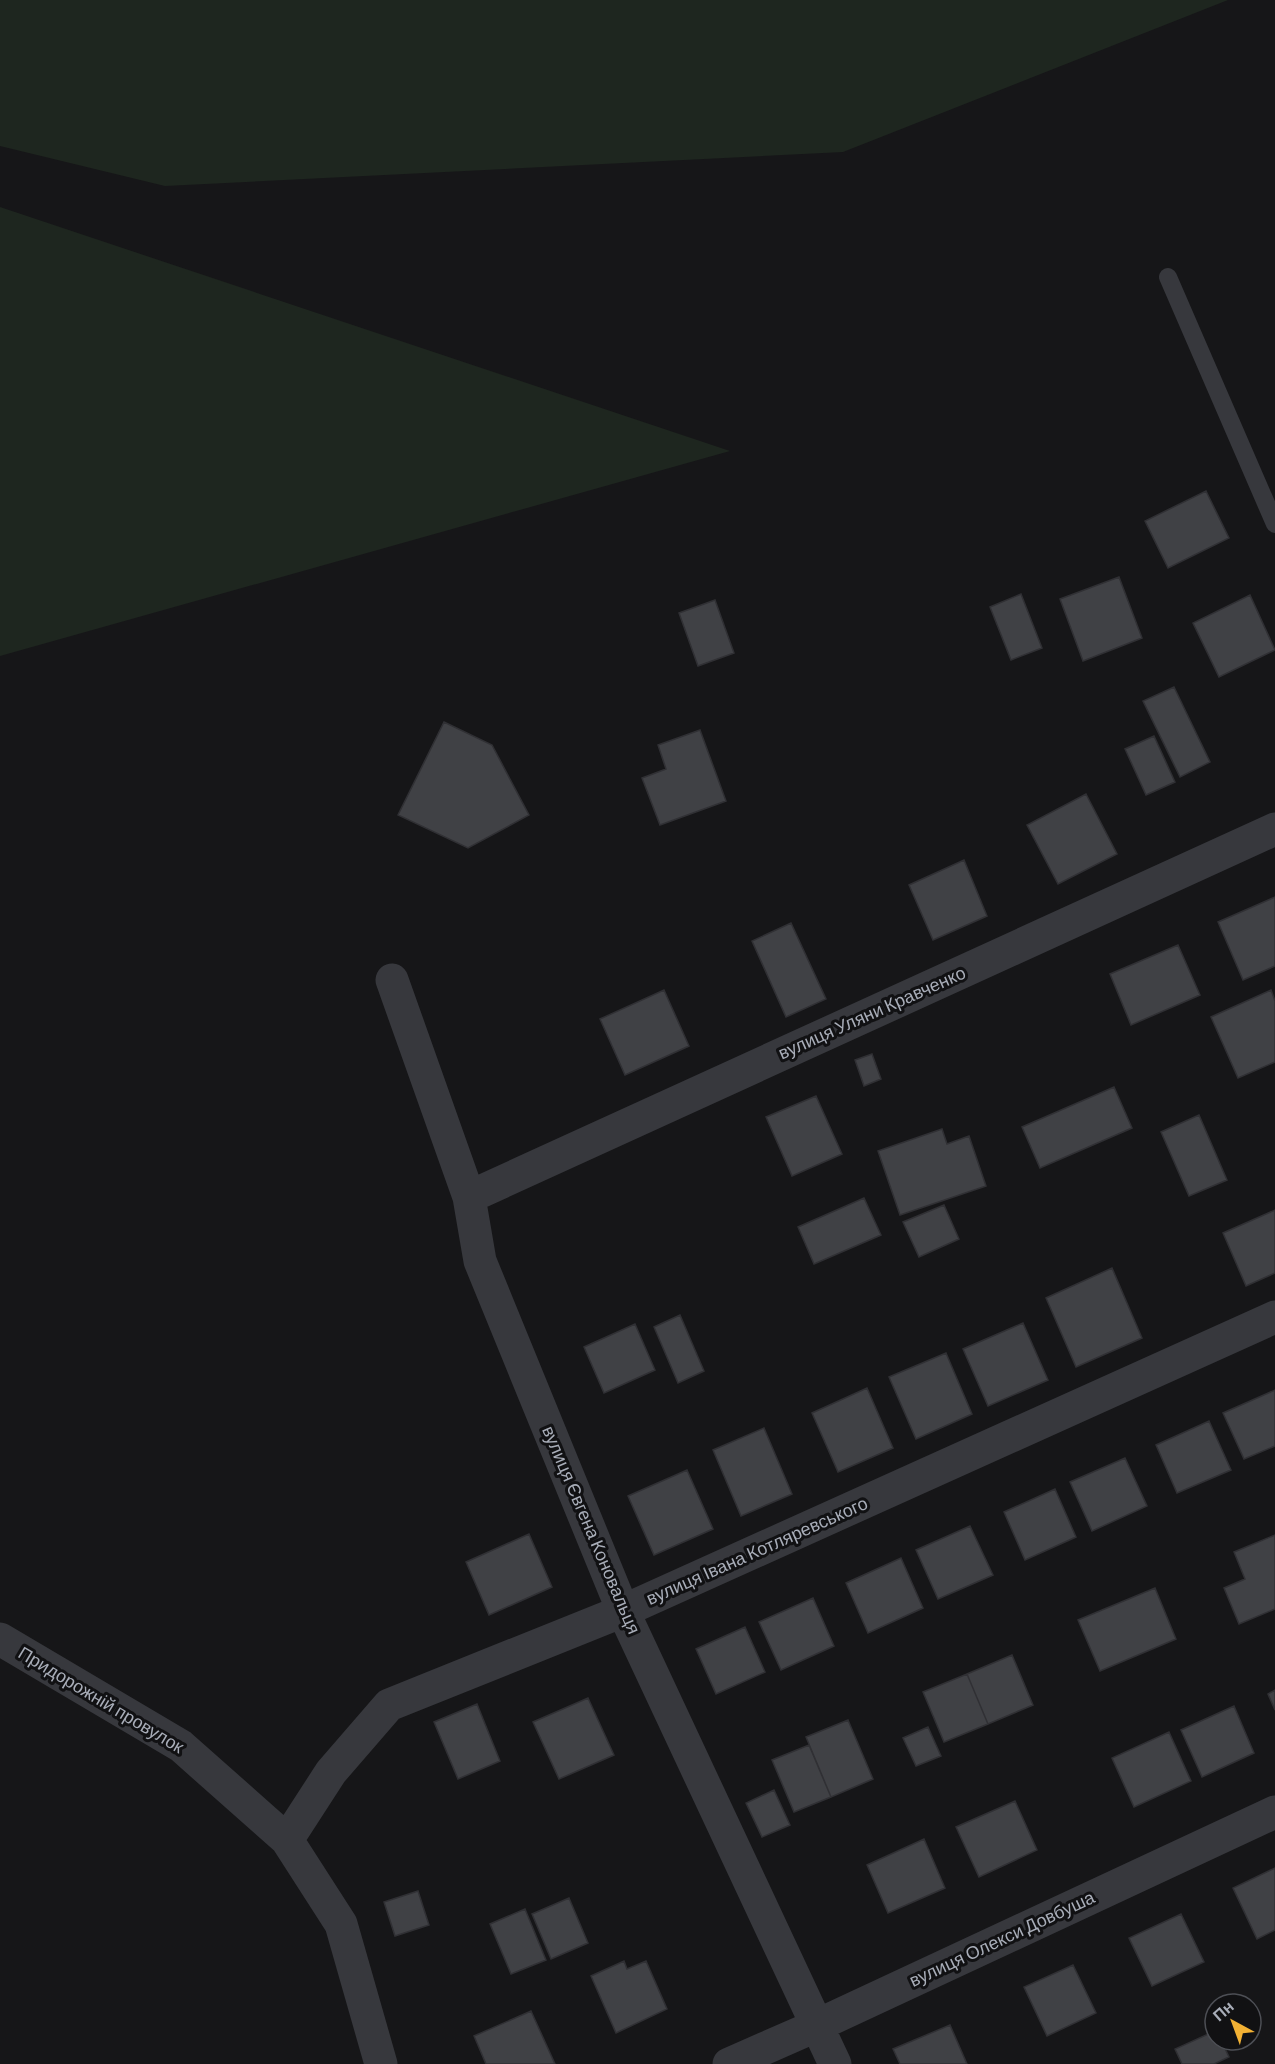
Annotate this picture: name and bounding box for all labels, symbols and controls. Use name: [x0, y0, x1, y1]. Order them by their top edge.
street label: вулиця Уляни Кравченко: [775, 961, 969, 1063]
street label: вулиця Євгена Коновальця: [538, 1422, 646, 1637]
street label: вулиця Івана Котляревського: [642, 1491, 871, 1609]
street label: Придорожній провулок: [15, 1641, 188, 1757]
street label: вулиця Олекси Довбуша: [905, 1885, 1099, 1991]
north arrow: [1203, 1992, 1263, 2052]
text: Пн: [1209, 1996, 1237, 2024]

